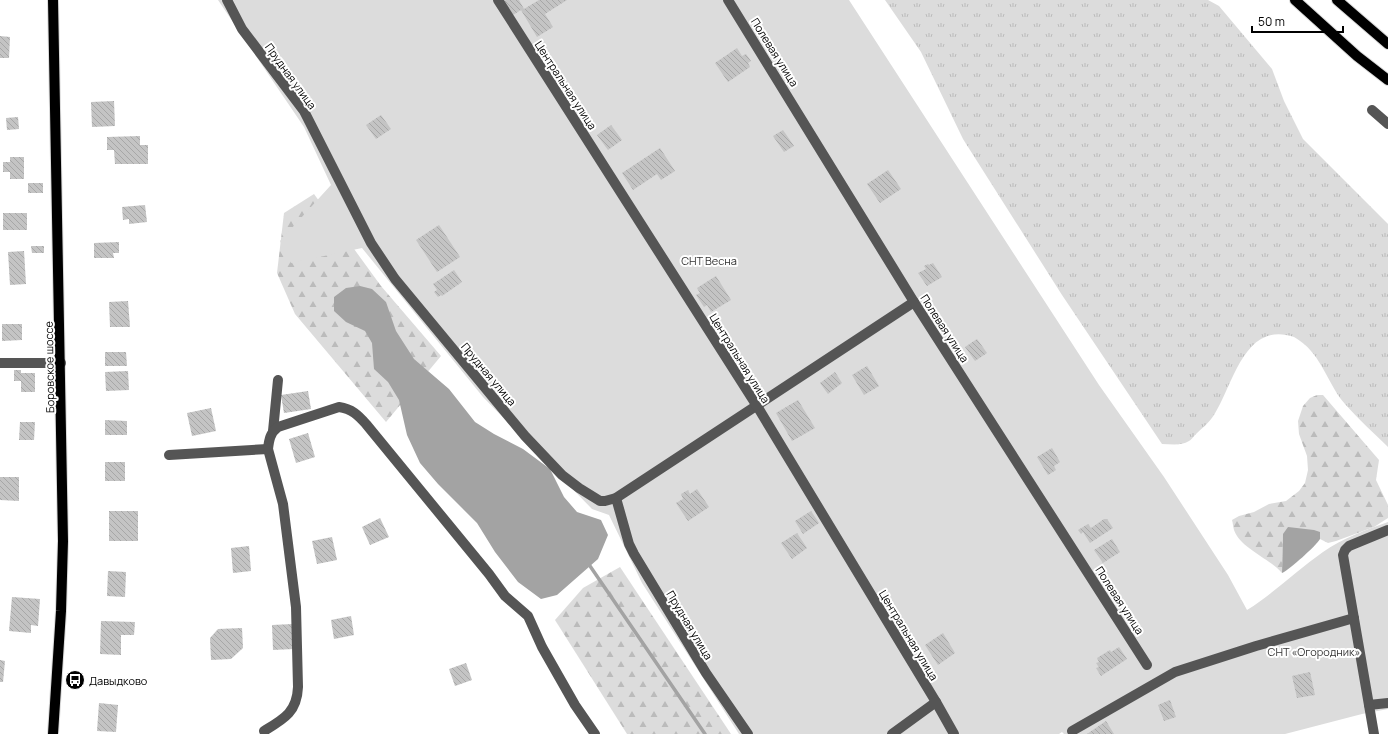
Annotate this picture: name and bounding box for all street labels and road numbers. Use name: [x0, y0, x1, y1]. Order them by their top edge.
street label: Полевая улица: [748, 15, 802, 89]
street label: Центральная улица: [532, 38, 600, 132]
street label: Прудная улица: [262, 40, 320, 112]
street label: Полевая улица: [917, 291, 973, 365]
street label: Центральная улица: [706, 310, 774, 406]
street label: Боровское шоссе: [41, 320, 57, 413]
street label: Прудная улица: [458, 339, 520, 409]
street label: Полевая улица: [1092, 563, 1148, 637]
street label: Центральная улица: [876, 587, 942, 683]
street label: Прудная улица: [663, 588, 717, 662]

